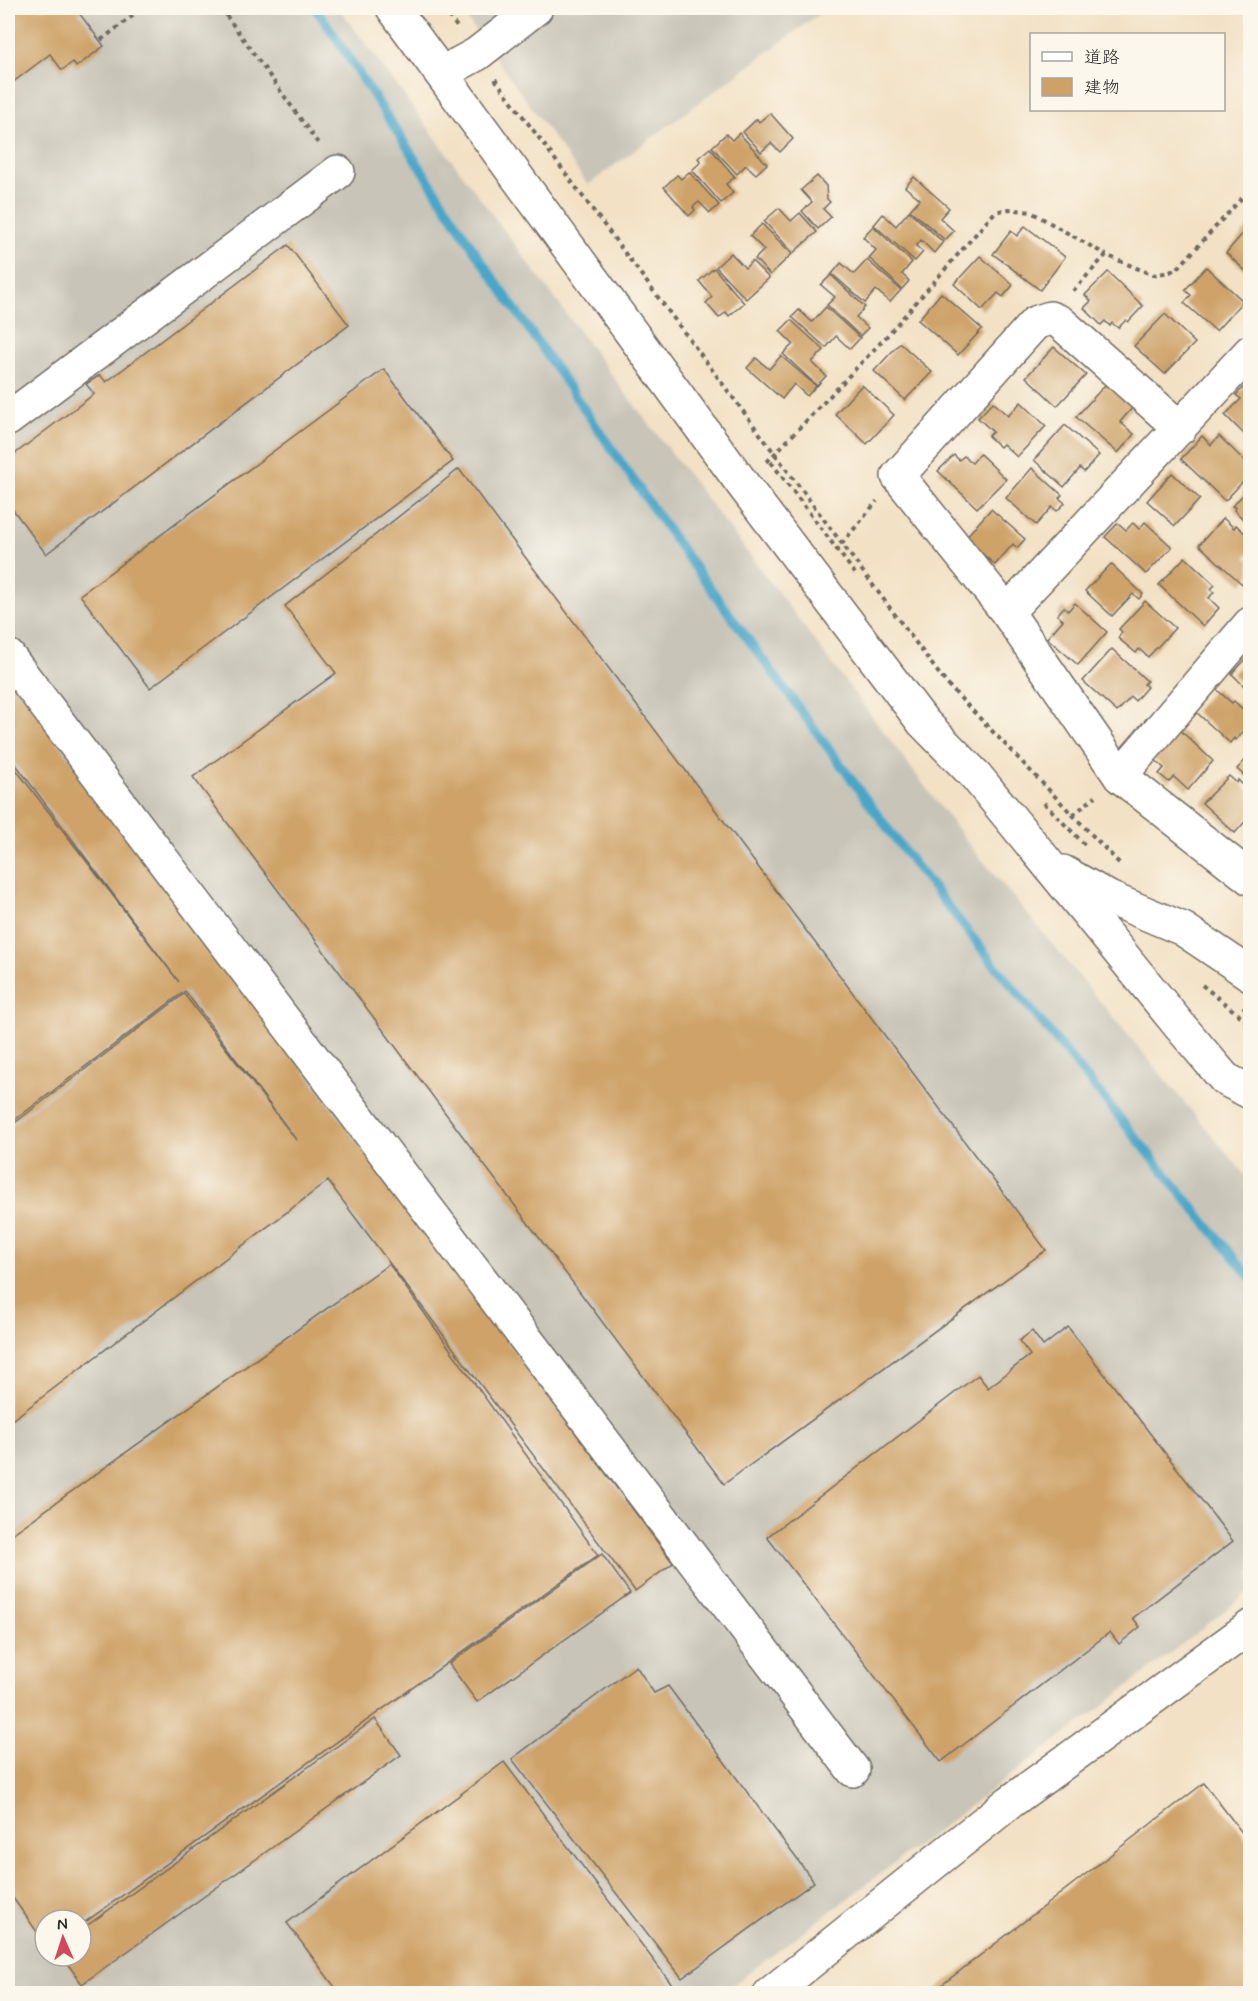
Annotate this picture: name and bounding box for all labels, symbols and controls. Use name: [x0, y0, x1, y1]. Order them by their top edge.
legend: [1030, 33, 1225, 111]
text: 道路: [1084, 46, 1120, 70]
text: 建物: [1084, 76, 1120, 100]
north arrow: [33, 1908, 93, 1968]
text: N: [56, 1914, 68, 1935]

